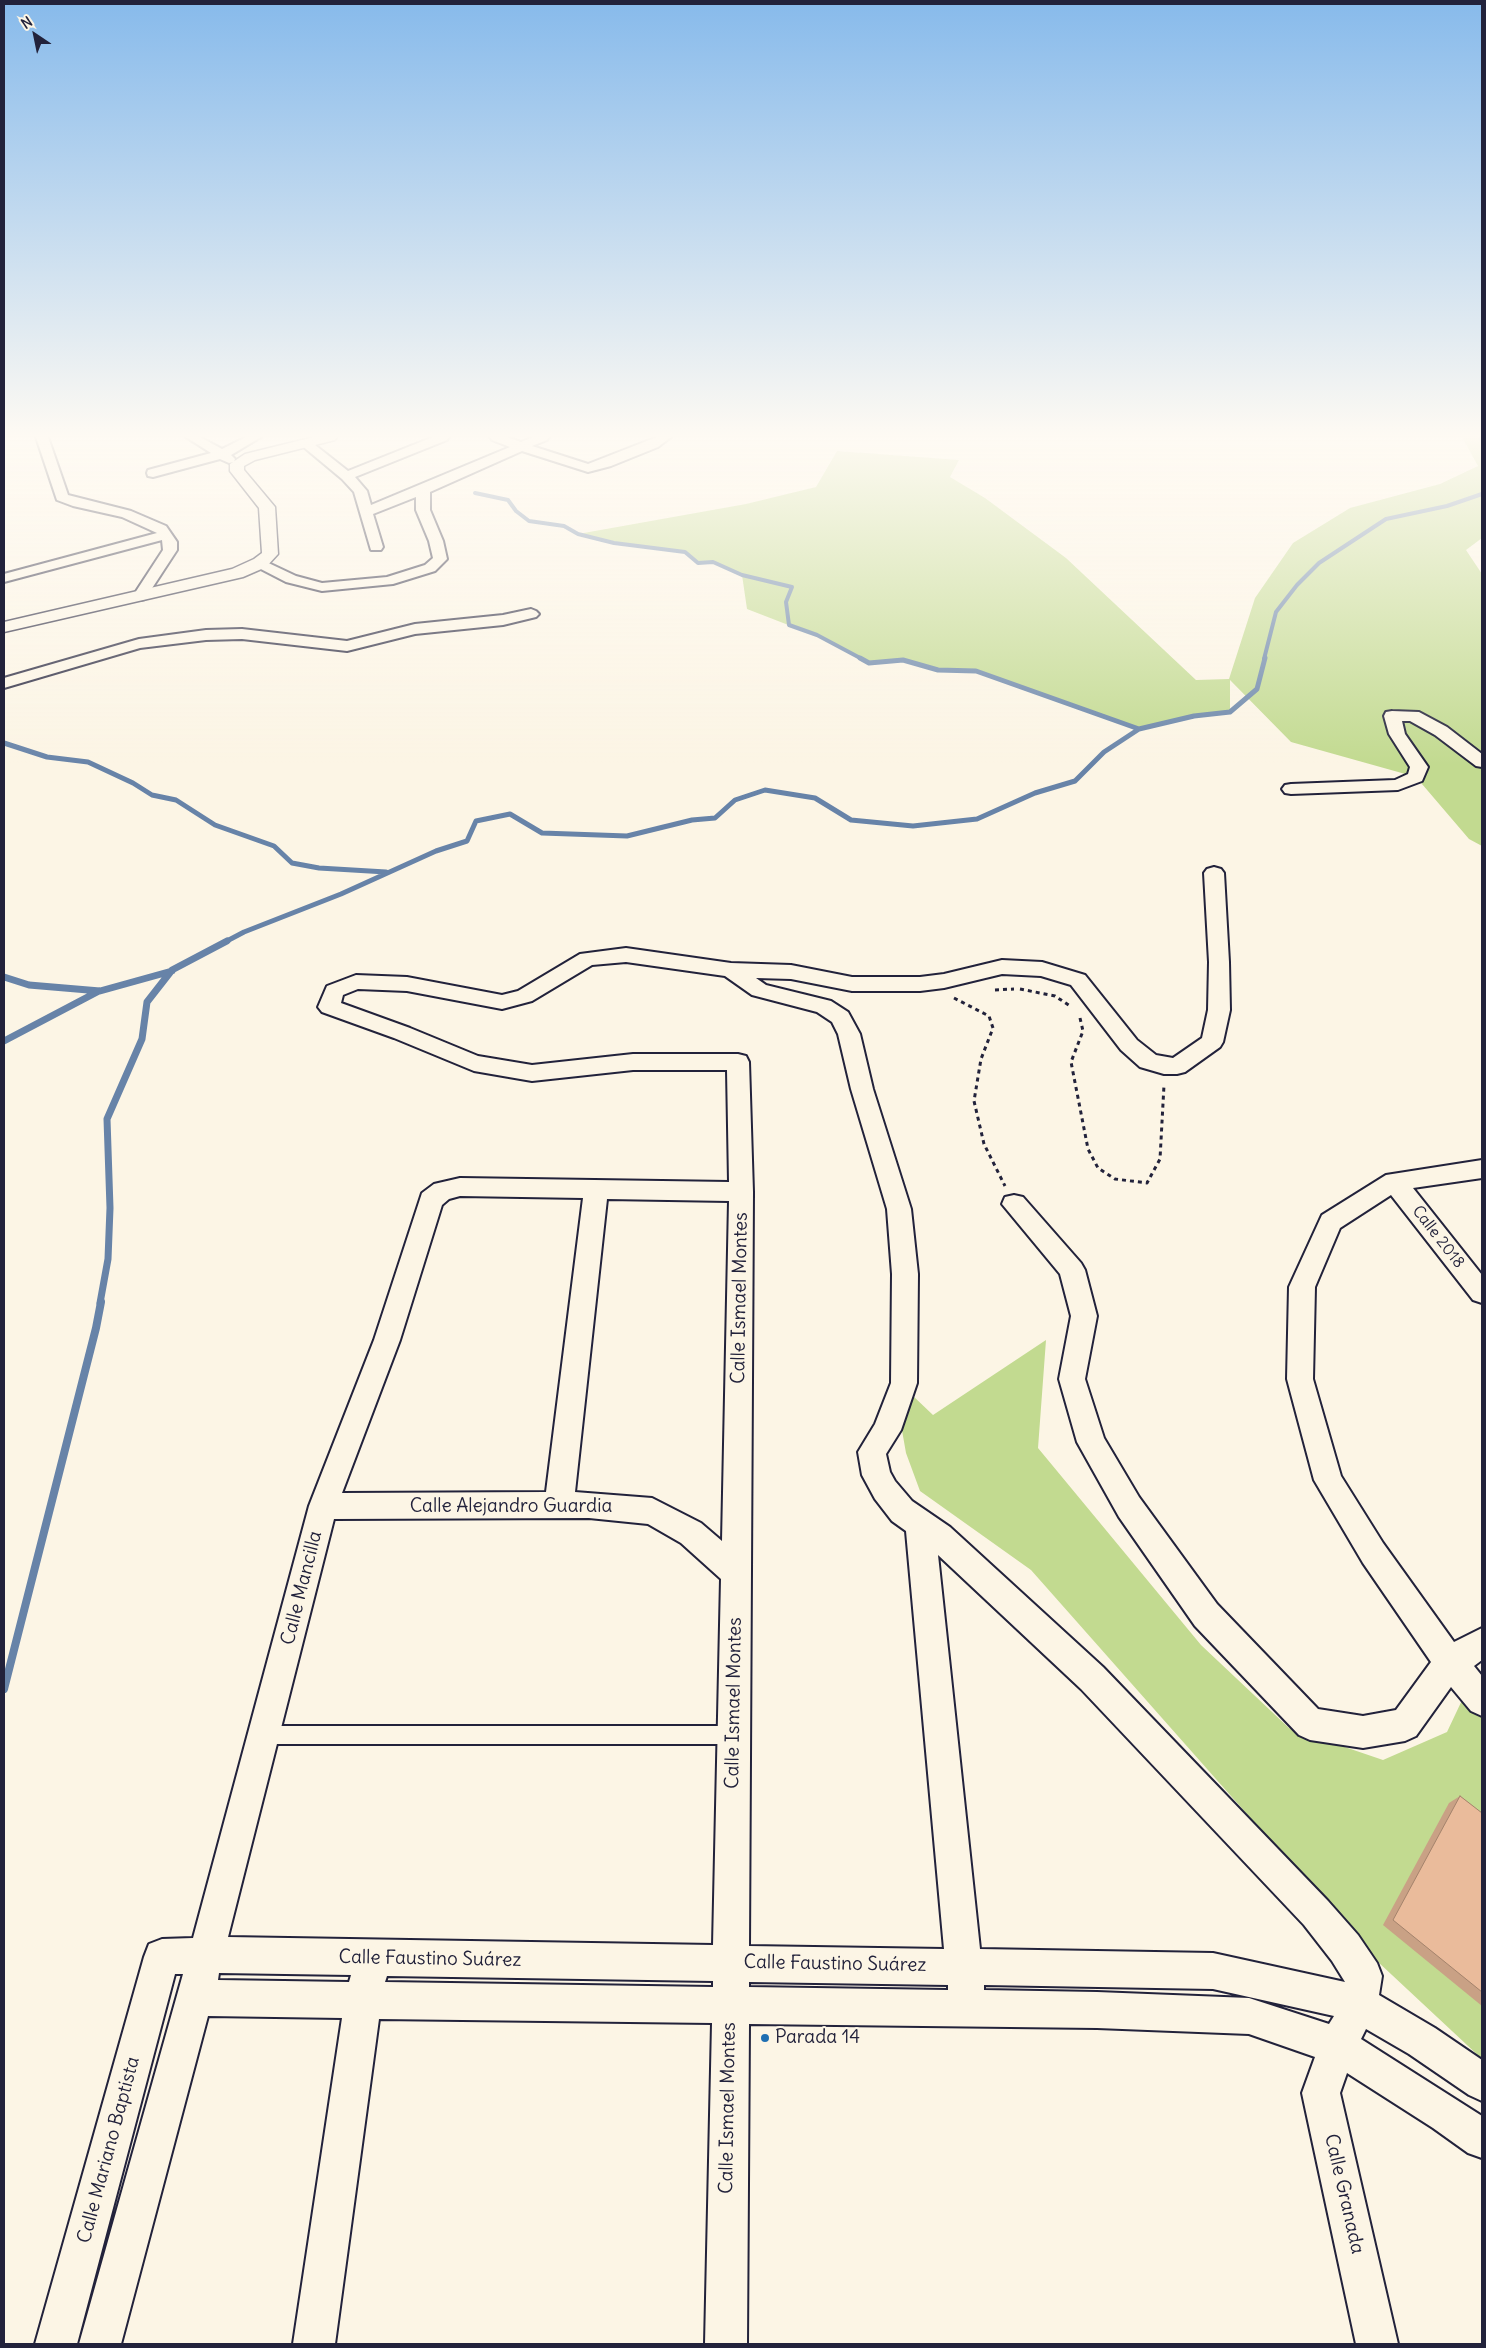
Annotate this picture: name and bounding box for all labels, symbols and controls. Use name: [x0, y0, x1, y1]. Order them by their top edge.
north arrow: [10, 10, 60, 60]
text: N: [18, 12, 36, 33]
street label: Calle 2018: [1408, 1202, 1468, 1272]
street label: Calle Ismael Montes: [727, 1212, 753, 1384]
street label: Calle Alejandro Guardia: [410, 1496, 612, 1518]
street label: Calle Mancilla: [277, 1529, 327, 1647]
street label: Calle Ismael Montes: [721, 1617, 747, 1789]
street label: Calle Faustino Suárez: [339, 1946, 521, 1972]
street label: Calle Faustino Suárez: [744, 1951, 926, 1977]
street label: Calle Ismael Montes: [715, 2022, 741, 2194]
place label: Parada 14: [775, 2027, 860, 2049]
marker: Parada 14: [759, 2032, 771, 2044]
street label: Calle Mariano Baptista: [73, 2054, 145, 2246]
street label: Calle Granada: [1319, 2132, 1369, 2256]

